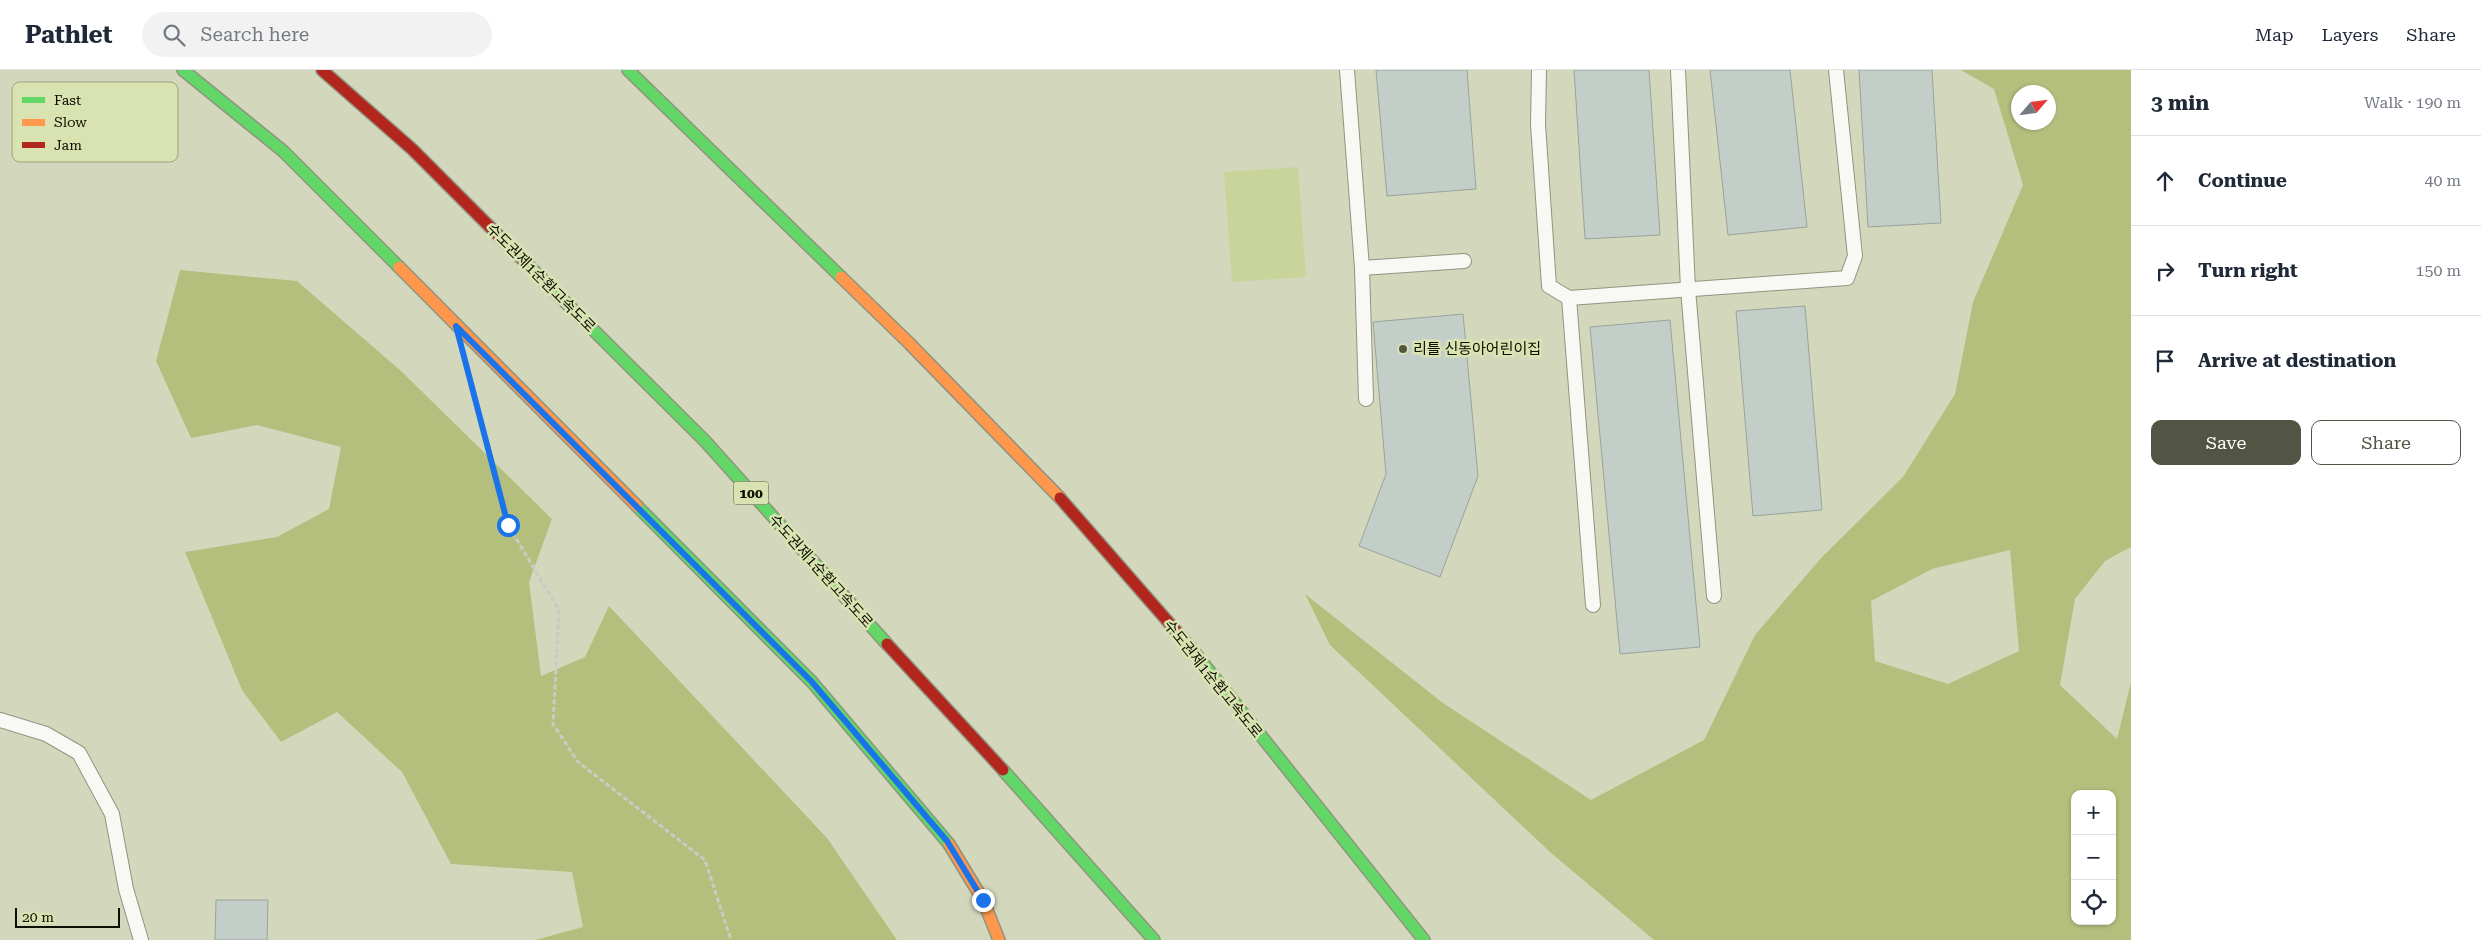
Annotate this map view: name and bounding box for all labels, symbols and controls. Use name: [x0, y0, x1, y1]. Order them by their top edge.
search box: [142, 12, 492, 57]
text: Pathlet: [25, 21, 112, 49]
icon: search: [160, 21, 188, 49]
text: Search here: [200, 23, 309, 46]
text: Map: [2255, 24, 2294, 45]
text: Layers: [2322, 24, 2378, 45]
text: Share: [2406, 24, 2456, 45]
legend: [12, 82, 178, 162]
north arrow: [2011, 85, 2056, 130]
text: 3 min: [2151, 91, 2209, 115]
text: Fast: [54, 92, 81, 108]
text: Walk · 190 m: [2364, 93, 2461, 112]
text: Slow: [54, 114, 87, 130]
text: Jam: [54, 137, 82, 153]
icon: ahead: [2151, 167, 2179, 195]
text: Continue: [2198, 169, 2287, 192]
text: 40 m: [2424, 171, 2461, 190]
street label: 수도권제1순환고속도로: [483, 220, 599, 336]
icon: right: [2151, 257, 2179, 285]
text: Turn right: [2198, 259, 2298, 282]
text: 150 m: [2415, 261, 2461, 280]
place label: 리틀 신동아어린이집: [1413, 340, 1541, 358]
marker: 리틀 신동아어린이집: [1397, 343, 1409, 355]
icon: arrive: [2151, 347, 2179, 375]
text: Arrive at destination: [2198, 349, 2396, 372]
button: Save: [2151, 420, 2301, 465]
button: Share: [2311, 420, 2461, 465]
road number: 100: [734, 482, 768, 504]
street label: 수도권제1순환고속도로: [765, 511, 877, 631]
route start: [497, 514, 520, 537]
street label: 수도권제1순환고속도로: [1160, 616, 1266, 742]
map controls: [2071, 790, 2116, 925]
button: +: [2071, 790, 2116, 835]
button: −: [2071, 835, 2116, 880]
button: locate: [2071, 880, 2116, 925]
route end: [972, 889, 995, 912]
scale bar: [15, 905, 120, 928]
text: 20 m: [22, 909, 54, 925]

